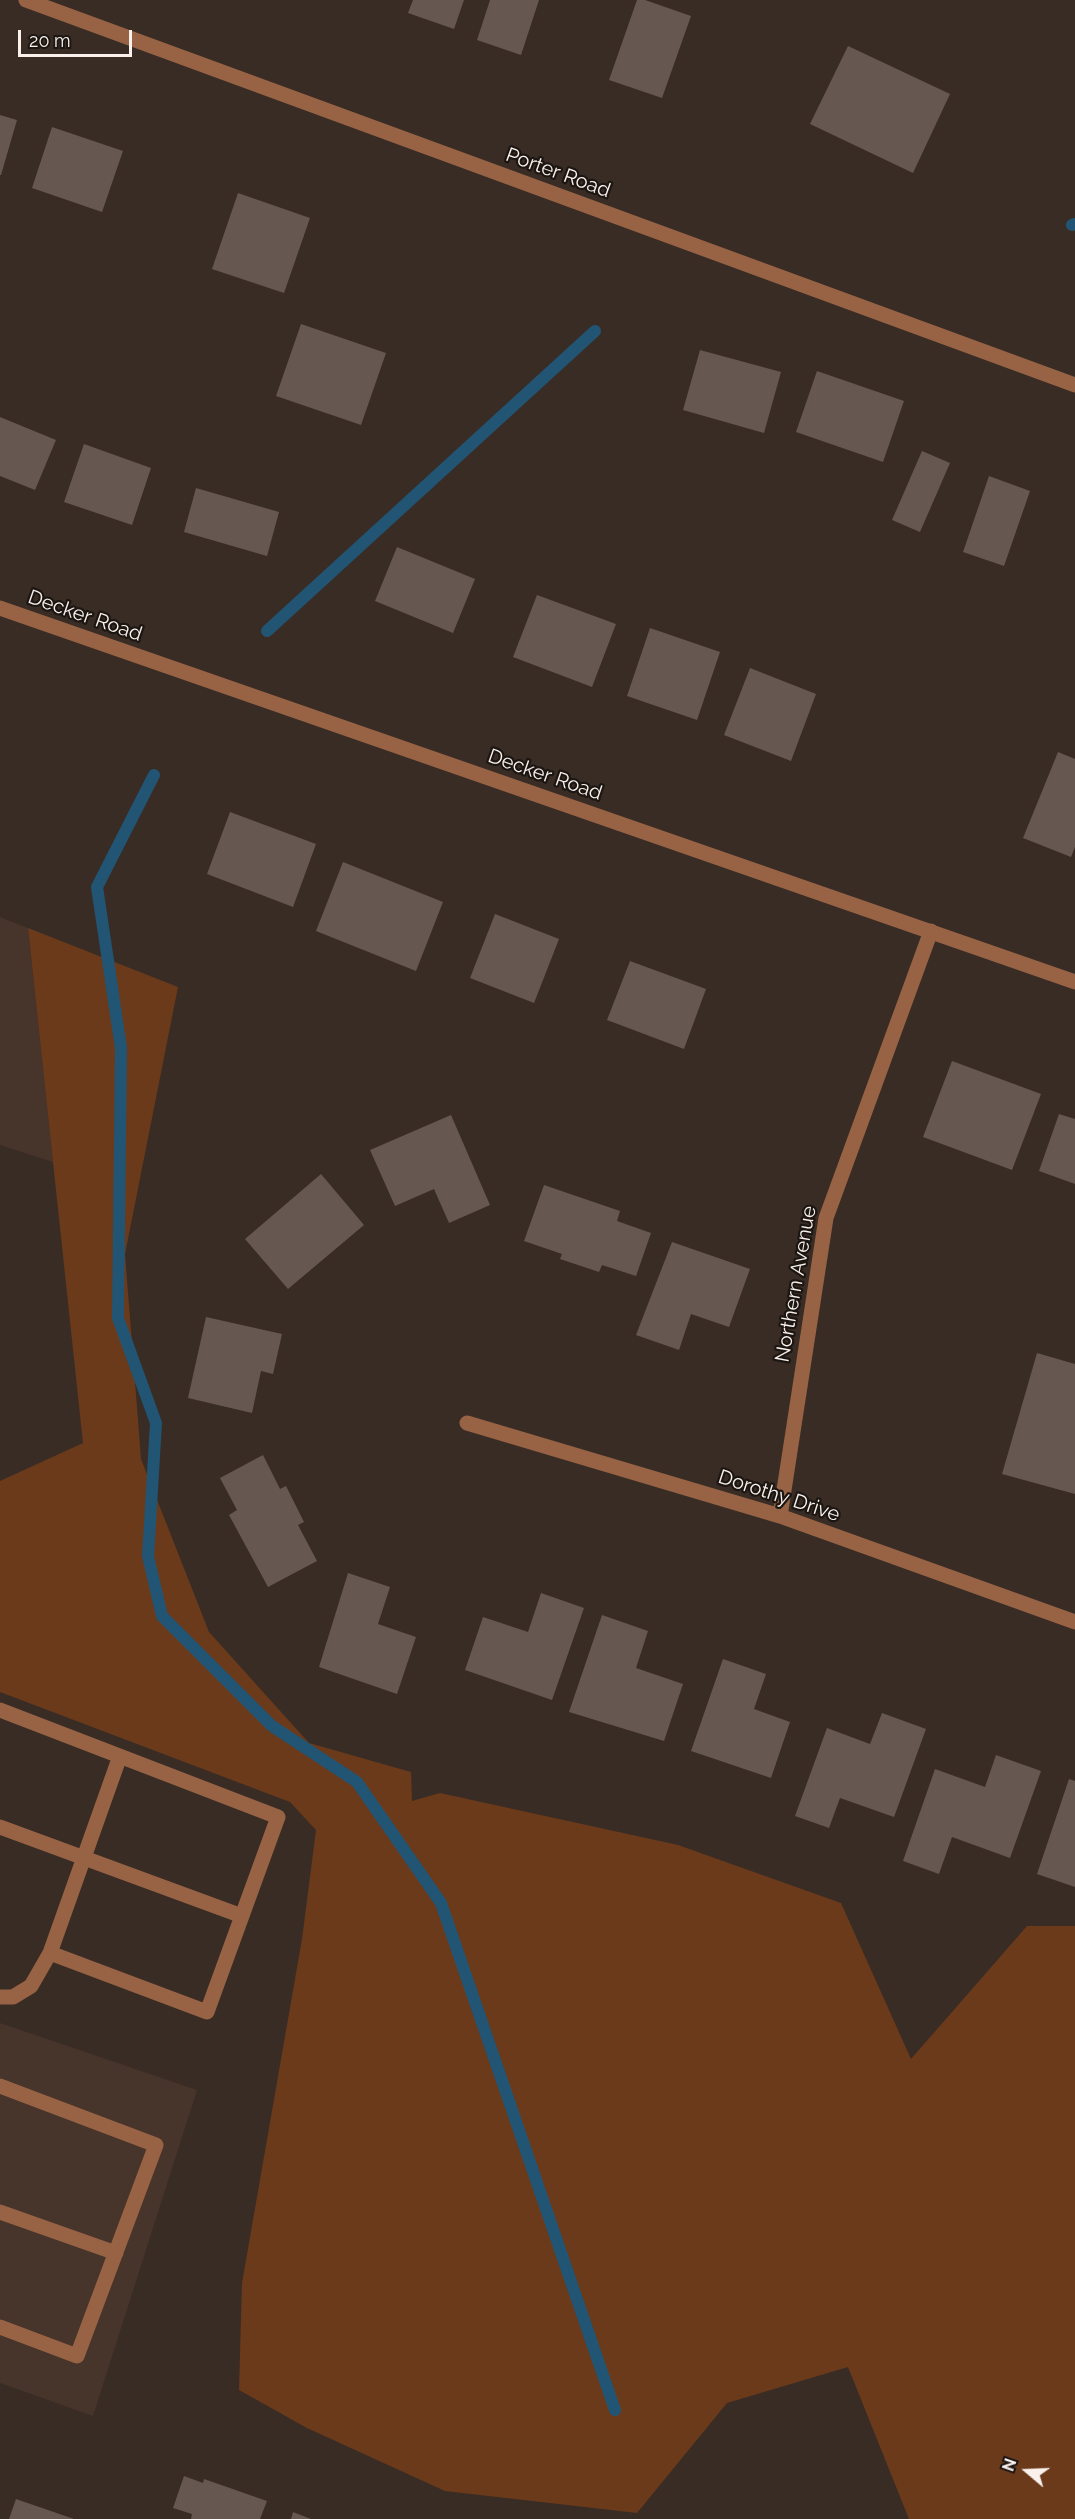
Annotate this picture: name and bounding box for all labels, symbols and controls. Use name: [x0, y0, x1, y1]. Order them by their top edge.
scale bar: [21, 18, 135, 56]
text: 20 m: [29, 30, 71, 51]
street label: Porter Road: [502, 143, 614, 203]
street label: Decker Road: [25, 585, 145, 647]
street label: Decker Road: [485, 744, 605, 806]
street label: Northern Avenue: [770, 1204, 822, 1364]
street label: Dorothy Drive: [715, 1465, 843, 1527]
north arrow: [997, 2441, 1057, 2501]
text: N: [999, 2456, 1020, 2474]

